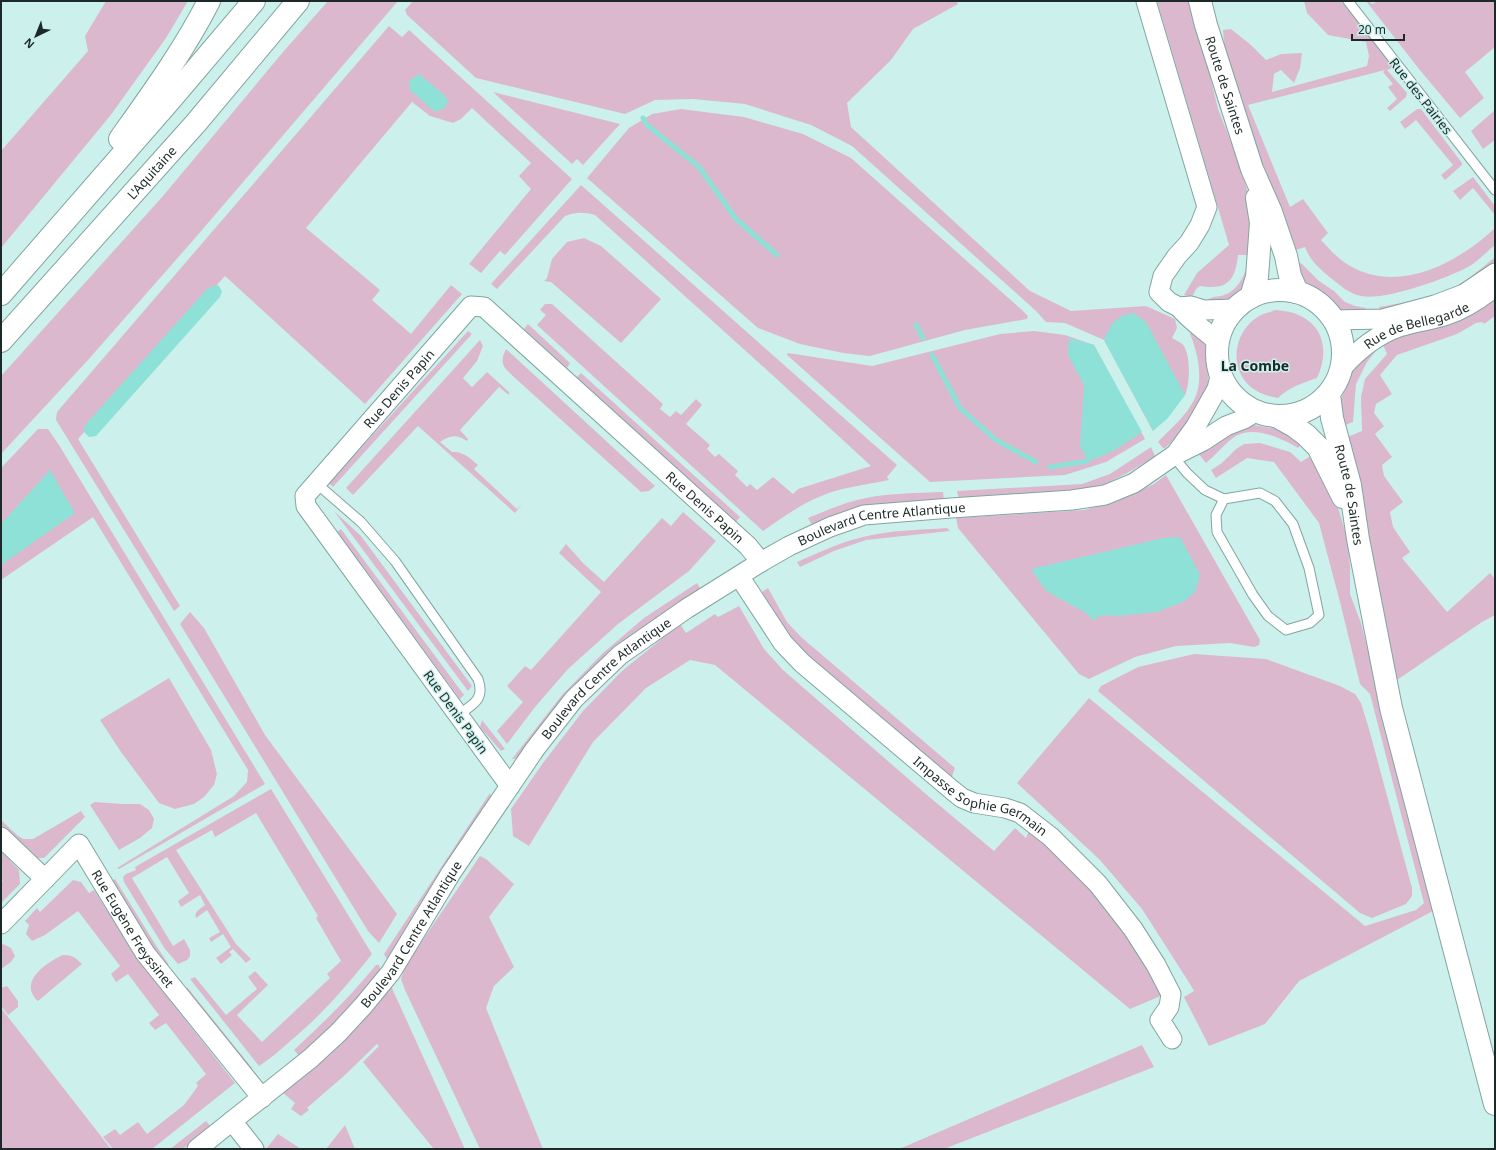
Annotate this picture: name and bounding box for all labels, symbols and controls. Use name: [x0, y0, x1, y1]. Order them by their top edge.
north arrow: [16, 16, 56, 56]
scale bar: [1352, 16, 1404, 42]
text: 20 m: [1358, 21, 1386, 38]
street label: Route de Saintes: [1201, 34, 1249, 137]
text: N: [20, 35, 37, 52]
street label: Rue des Pairies: [1385, 54, 1457, 138]
street label: L'Aquitaine: [123, 142, 180, 203]
street label: Rue de Bellegarde: [1360, 298, 1472, 353]
street label: Rue Denis Papin: [359, 345, 438, 432]
district label: La Combe: [1221, 356, 1289, 375]
street label: Route de Saintes: [1330, 442, 1368, 547]
street label: Rue Denis Papin: [662, 467, 748, 547]
street label: Boulevard Centre Atlantique: [795, 498, 966, 550]
street label: Boulevard Centre Atlantique: [537, 613, 675, 743]
street label: Rue Denis Papin: [420, 667, 492, 757]
street label: Impasse Sophie Germain: [910, 752, 1051, 840]
street label: Boulevard Centre Atlantique: [356, 857, 466, 1012]
street label: Rue Eugène Freyssinet: [88, 866, 178, 991]

